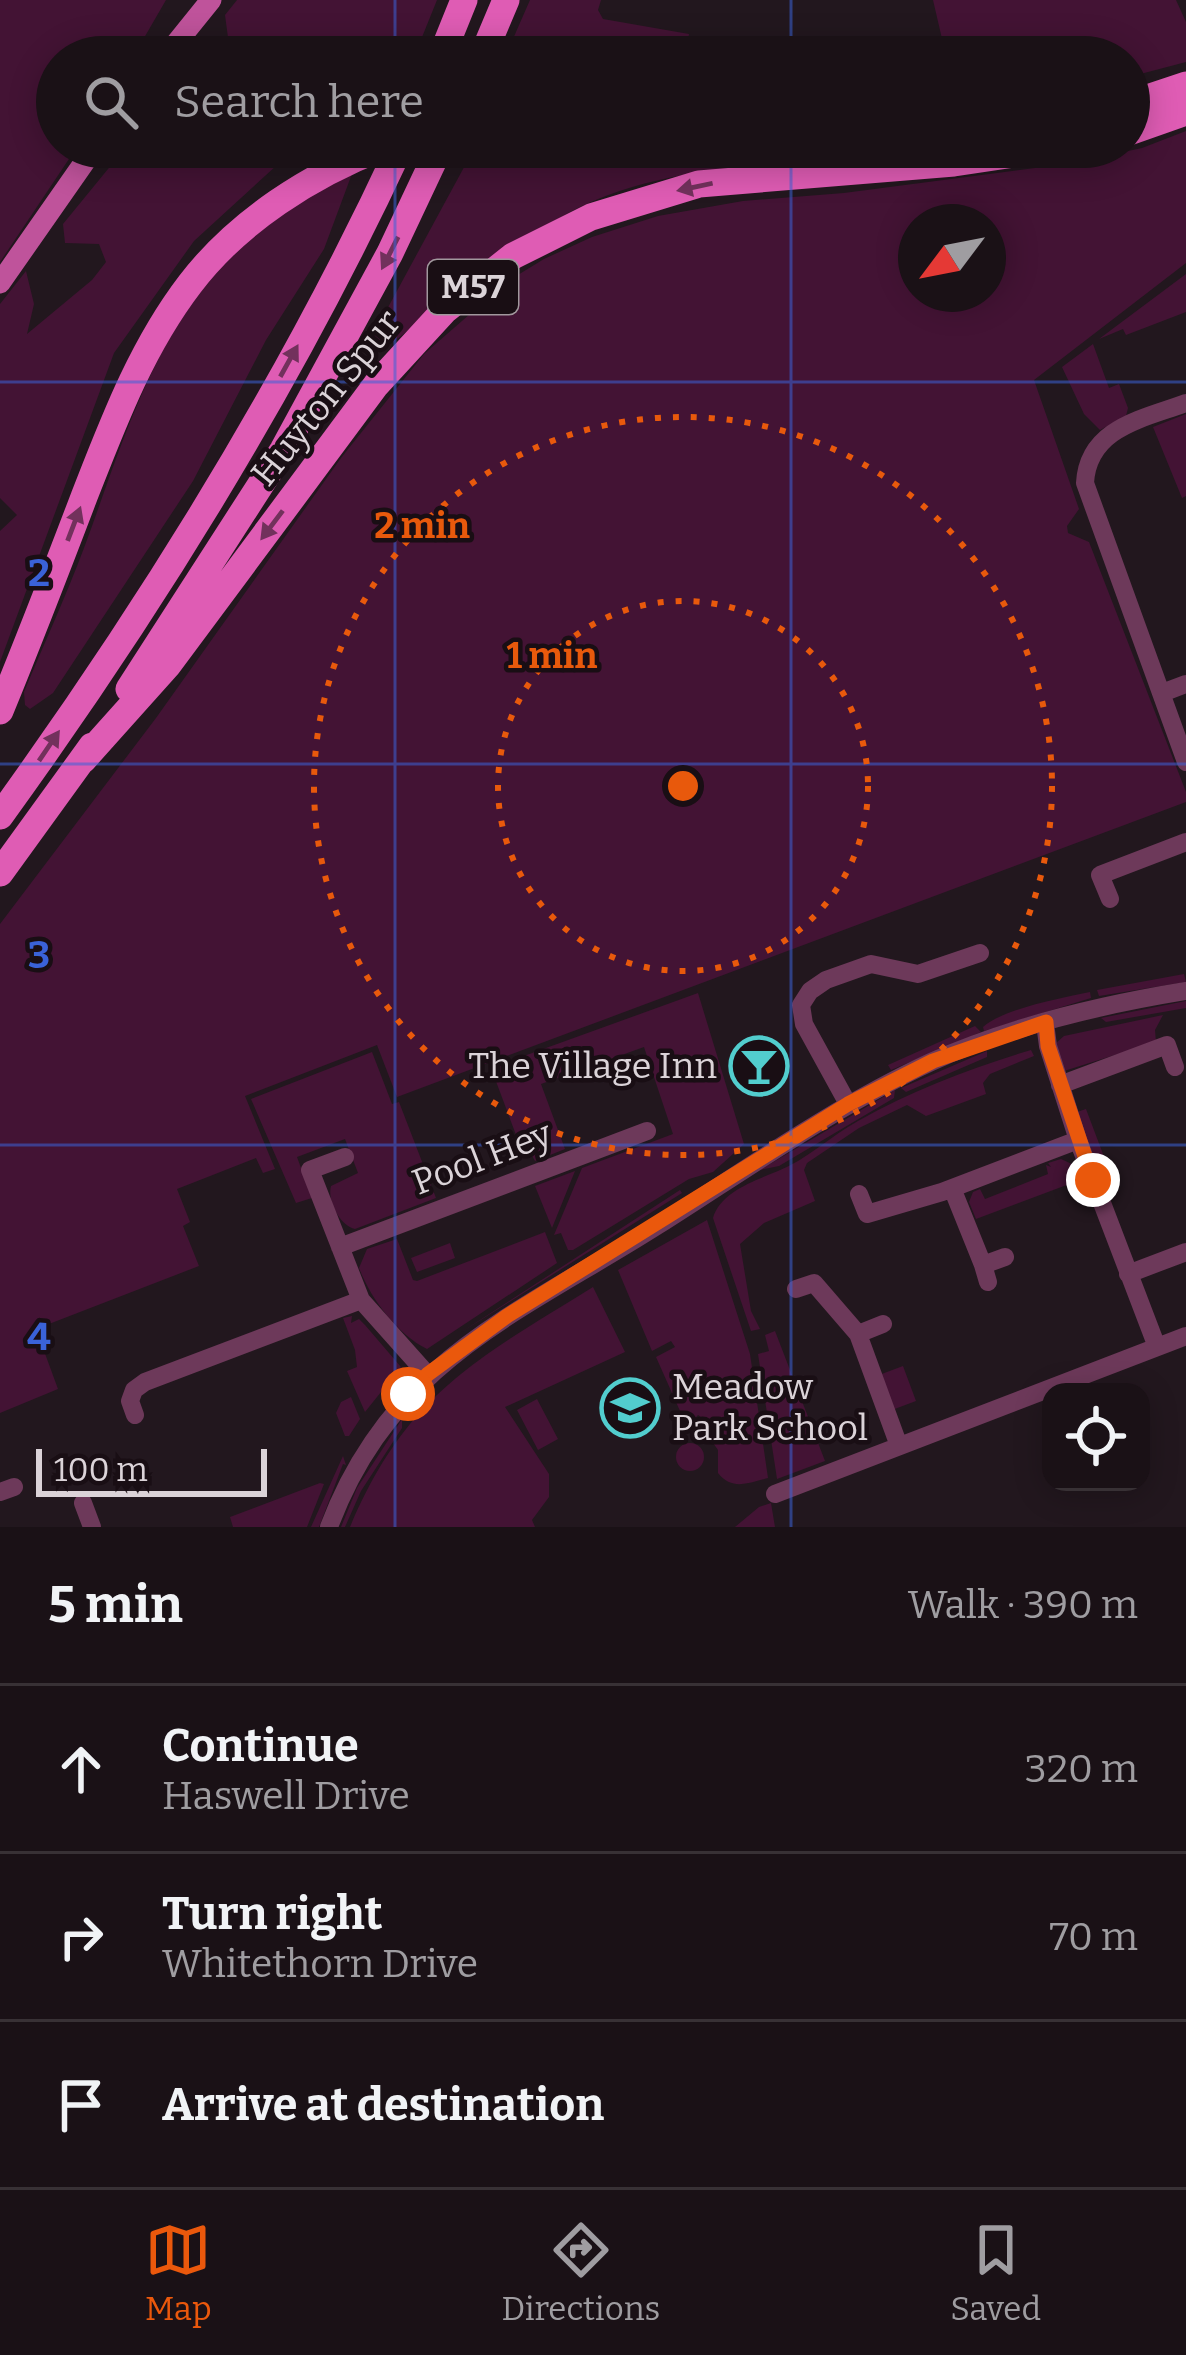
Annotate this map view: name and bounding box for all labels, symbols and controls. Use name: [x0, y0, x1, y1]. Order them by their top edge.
search box: [36, 36, 1150, 168]
icon: search: [78, 69, 144, 135]
text: Search here: [174, 75, 424, 129]
one-way arrow: [675, 179, 713, 198]
north arrow: [898, 204, 1006, 312]
one-way arrow: [380, 235, 400, 270]
road number: M57: [428, 260, 518, 314]
street label: Huyton Spur: [242, 301, 410, 495]
one-way arrow: [278, 344, 299, 379]
text: 2 min: [374, 504, 470, 548]
one-way arrow: [66, 506, 85, 542]
one-way arrow: [261, 509, 285, 540]
text: 2: [28, 550, 50, 596]
text: 1 min: [506, 634, 598, 678]
one-way arrow: [36, 730, 59, 762]
centre of rings: [662, 765, 704, 807]
text: 3: [28, 932, 50, 978]
bar icon: The Village Inn: [728, 1035, 790, 1097]
place label: The Village Inn: [468, 1044, 717, 1088]
street label: Pool Hey: [406, 1111, 559, 1205]
route end: [1066, 1153, 1120, 1207]
text: 4: [27, 1314, 51, 1360]
place label: Meadow Park School: [672, 1365, 868, 1450]
route start: [381, 1367, 435, 1421]
school or university icon: Meadow Park School: [599, 1377, 661, 1439]
map controls: [1042, 1383, 1150, 1491]
button: locate: [1042, 1383, 1150, 1491]
scale bar: [36, 1443, 267, 1496]
text: 100 m: [54, 1450, 148, 1490]
text: 5 min: [48, 1574, 183, 1636]
text: Walk · 390 m: [908, 1582, 1138, 1628]
text: Continue: [162, 1719, 359, 1773]
icon: ahead: [48, 1736, 114, 1802]
text: 320 m: [1025, 1746, 1138, 1792]
text: Haswell Drive: [162, 1773, 410, 1819]
text: Turn right: [162, 1887, 382, 1941]
icon: right: [48, 1904, 114, 1970]
text: 70 m: [1049, 1914, 1138, 1960]
text: Whitethorn Drive: [162, 1941, 478, 1987]
icon: arrive: [48, 2072, 114, 2138]
text: Arrive at destination: [162, 2078, 604, 2132]
tab: Map: [145, 2217, 212, 2329]
tab: Directions: [502, 2217, 660, 2329]
tab: Saved: [950, 2217, 1041, 2329]

